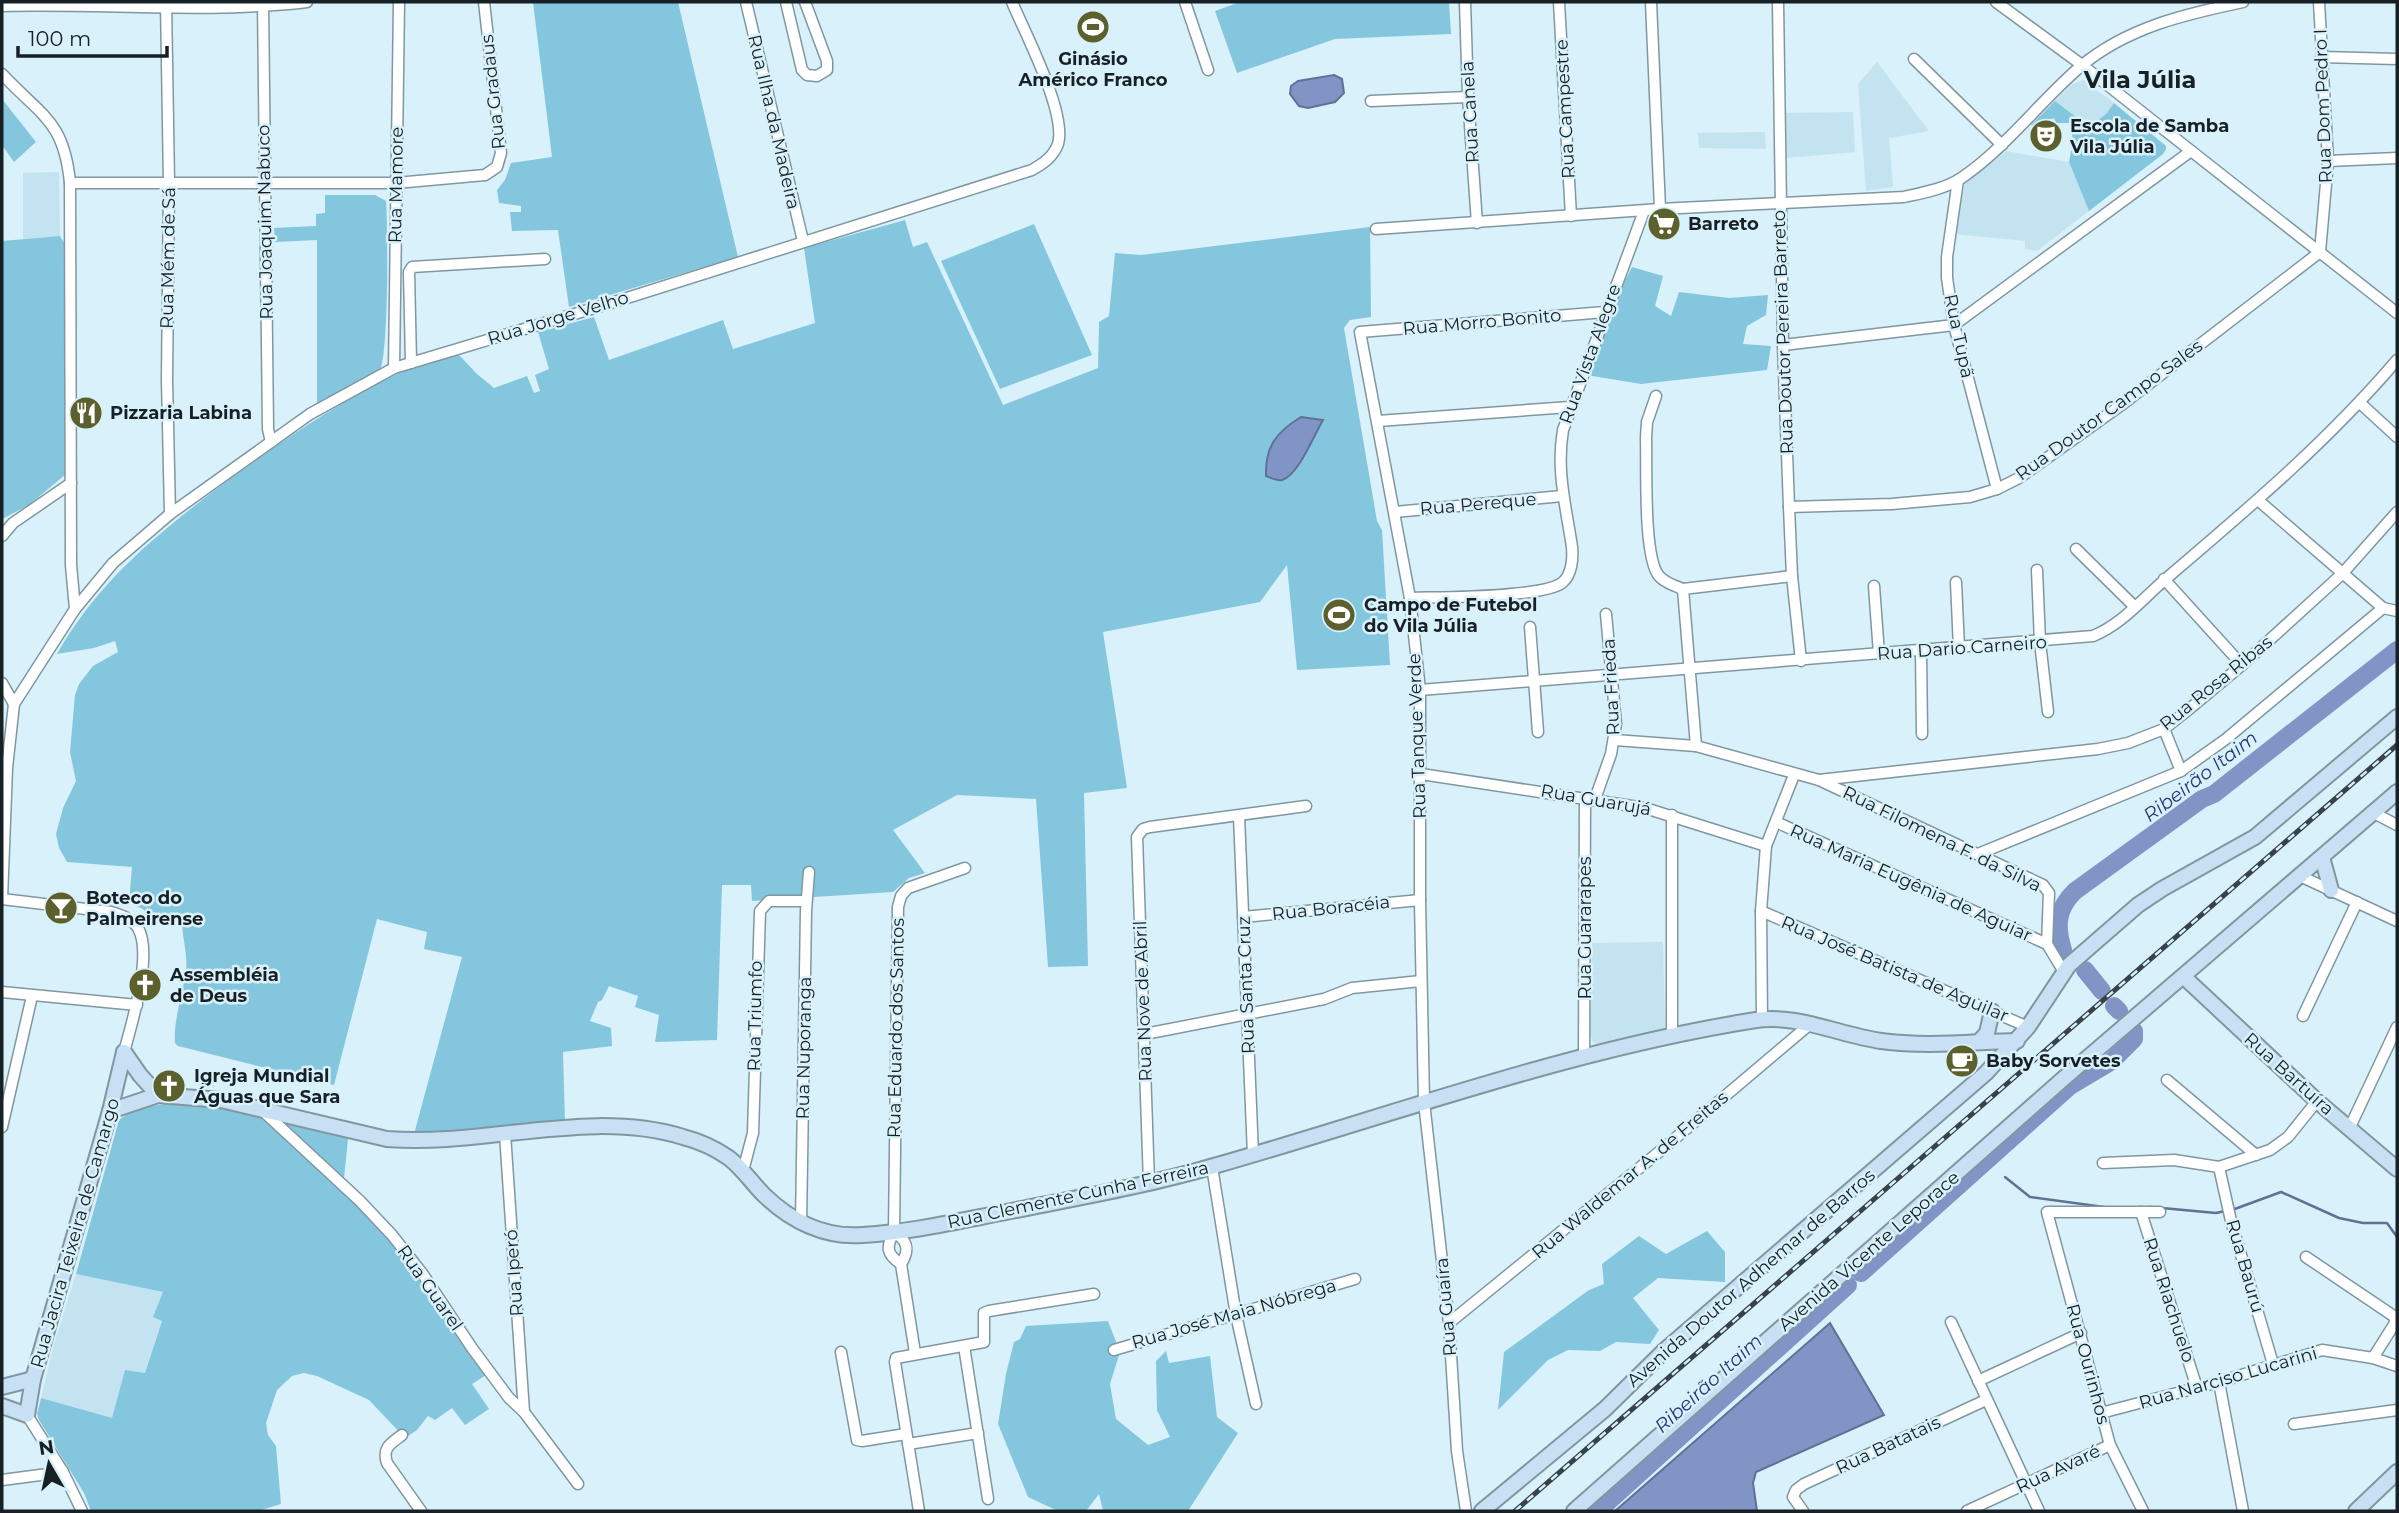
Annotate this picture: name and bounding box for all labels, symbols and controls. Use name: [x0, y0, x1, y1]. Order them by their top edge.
sports icon: Ginásio Américo Franco: [1074, 8, 1112, 46]
scale bar: [18, 14, 166, 58]
text: 100 m: [28, 26, 91, 51]
street label: Rua Dom Pedro I: [2309, 28, 2337, 184]
street label: Rua Gradaus: [476, 33, 510, 150]
street label: Rua Ilha da Madeira: [743, 33, 805, 211]
street label: Rua Campestre: [1550, 38, 1580, 179]
place label: Ginásio Américo Franco: [1018, 48, 1168, 91]
street label: Rua Canela: [1456, 60, 1484, 164]
district label: Vila Júlia: [2083, 65, 2196, 94]
place label: Escola de Samba Vila Júlia: [2069, 115, 2229, 158]
theatre icon: Escola de Samba Vila Júlia: [2027, 117, 2065, 155]
street label: Rua Joaquim Nabuco: [252, 124, 278, 320]
street label: Rua Mamore: [384, 126, 408, 243]
street label: Rua Mém de Sá: [156, 187, 180, 329]
supermarket icon: Barreto: [1645, 205, 1683, 243]
street label: Rua Doutor Pereira Barreto: [1768, 210, 1798, 454]
place label: Barreto: [1688, 213, 1759, 235]
street label: Rua Vista Alegre: [1554, 281, 1626, 427]
street label: Rua Jorge Velho: [485, 286, 631, 350]
street label: Rua Tupã: [1939, 292, 1979, 380]
street label: Rua Morro Bonito: [1402, 304, 1562, 340]
street label: Rua Doutor Campo Sales: [2011, 335, 2207, 485]
restaurant icon: Pizzaria Labina: [67, 394, 105, 432]
place label: Pizzaria Labina: [110, 402, 252, 424]
street label: Rua Pereque: [1419, 488, 1537, 520]
place label: Campo de Futebol do Vila Júlia: [1364, 594, 1537, 637]
sports icon: Campo de Futebol do Vila Júlia: [1320, 596, 1358, 634]
street label: Rua Dario Carneiro: [1876, 631, 2048, 665]
street label: Rua Rosa Ribas: [2155, 631, 2277, 735]
street label: Rua Frieda: [1597, 638, 1625, 736]
street label: Rua Tanque Verde: [1403, 653, 1431, 819]
water label: Ribeirão Itaim: [2139, 726, 2262, 827]
street label: Rua Guarujá: [1539, 779, 1653, 821]
street label: Rua Filomena F. da Silva: [1839, 781, 2045, 897]
street label: Rua Maria Eugênia de Aguiar: [1786, 820, 2036, 946]
street label: Rua Guararapes: [1574, 856, 1596, 1000]
place label: Boteco do Palmeirense: [86, 887, 203, 930]
bar icon: Boteco do Palmeirense: [42, 889, 80, 927]
street label: Rua Boracéia: [1271, 891, 1391, 925]
street label: Rua José Batista de Aguilar: [1778, 911, 2012, 1027]
street label: Rua Santa Cruz: [1233, 916, 1259, 1054]
street label: Rua Eduardo dos Santos: [883, 917, 909, 1138]
street label: Rua Nove de Abril: [1129, 920, 1157, 1082]
street label: Rua Triumfo: [743, 960, 767, 1072]
place label: Assembléia de Deus: [169, 964, 279, 1007]
church icon: Assembléia de Deus: [126, 966, 164, 1004]
street label: Rua Nuporanga: [792, 976, 816, 1120]
street label: Rua Bartuíra: [2239, 1028, 2339, 1120]
cafe icon: Baby Sorvetes: [1943, 1042, 1981, 1080]
place label: Baby Sorvetes: [1986, 1050, 2121, 1072]
place label: Igreja Mundial Águas que Sara: [193, 1065, 340, 1108]
church icon: Igreja Mundial Águas que Sara: [150, 1067, 188, 1105]
street label: Rua Waldemar A. de Freitas: [1527, 1086, 1733, 1264]
street label: Rua Jacira Teixeira de Camargo: [26, 1095, 124, 1371]
street label: Rua Clemente Cunha Ferreira: [945, 1157, 1211, 1233]
street label: Avenida Doutor Adhemar de Barros: [1622, 1164, 1880, 1392]
street label: Avenida Vicente Leporace: [1774, 1166, 1964, 1336]
street label: Rua Baurú: [2221, 1217, 2269, 1315]
street label: Rua Iperó: [500, 1229, 528, 1317]
street label: Rua Riachuelo: [2138, 1235, 2200, 1365]
street label: Rua Guarel: [392, 1241, 468, 1335]
street label: Rua Guaíra: [1431, 1257, 1461, 1357]
street label: Rua José Maia Nóbrega: [1129, 1274, 1339, 1354]
street label: Rua Ourinhos: [2061, 1301, 2115, 1427]
water label: Ribeirão Itaim: [1650, 1329, 1767, 1438]
street label: Rua Narciso Lucarini: [2136, 1342, 2320, 1414]
street label: Rua Batatais: [1832, 1411, 1944, 1479]
north arrow: [14, 1429, 84, 1499]
text: N: [37, 1435, 56, 1460]
street label: Rua Avaré: [2012, 1440, 2104, 1498]

